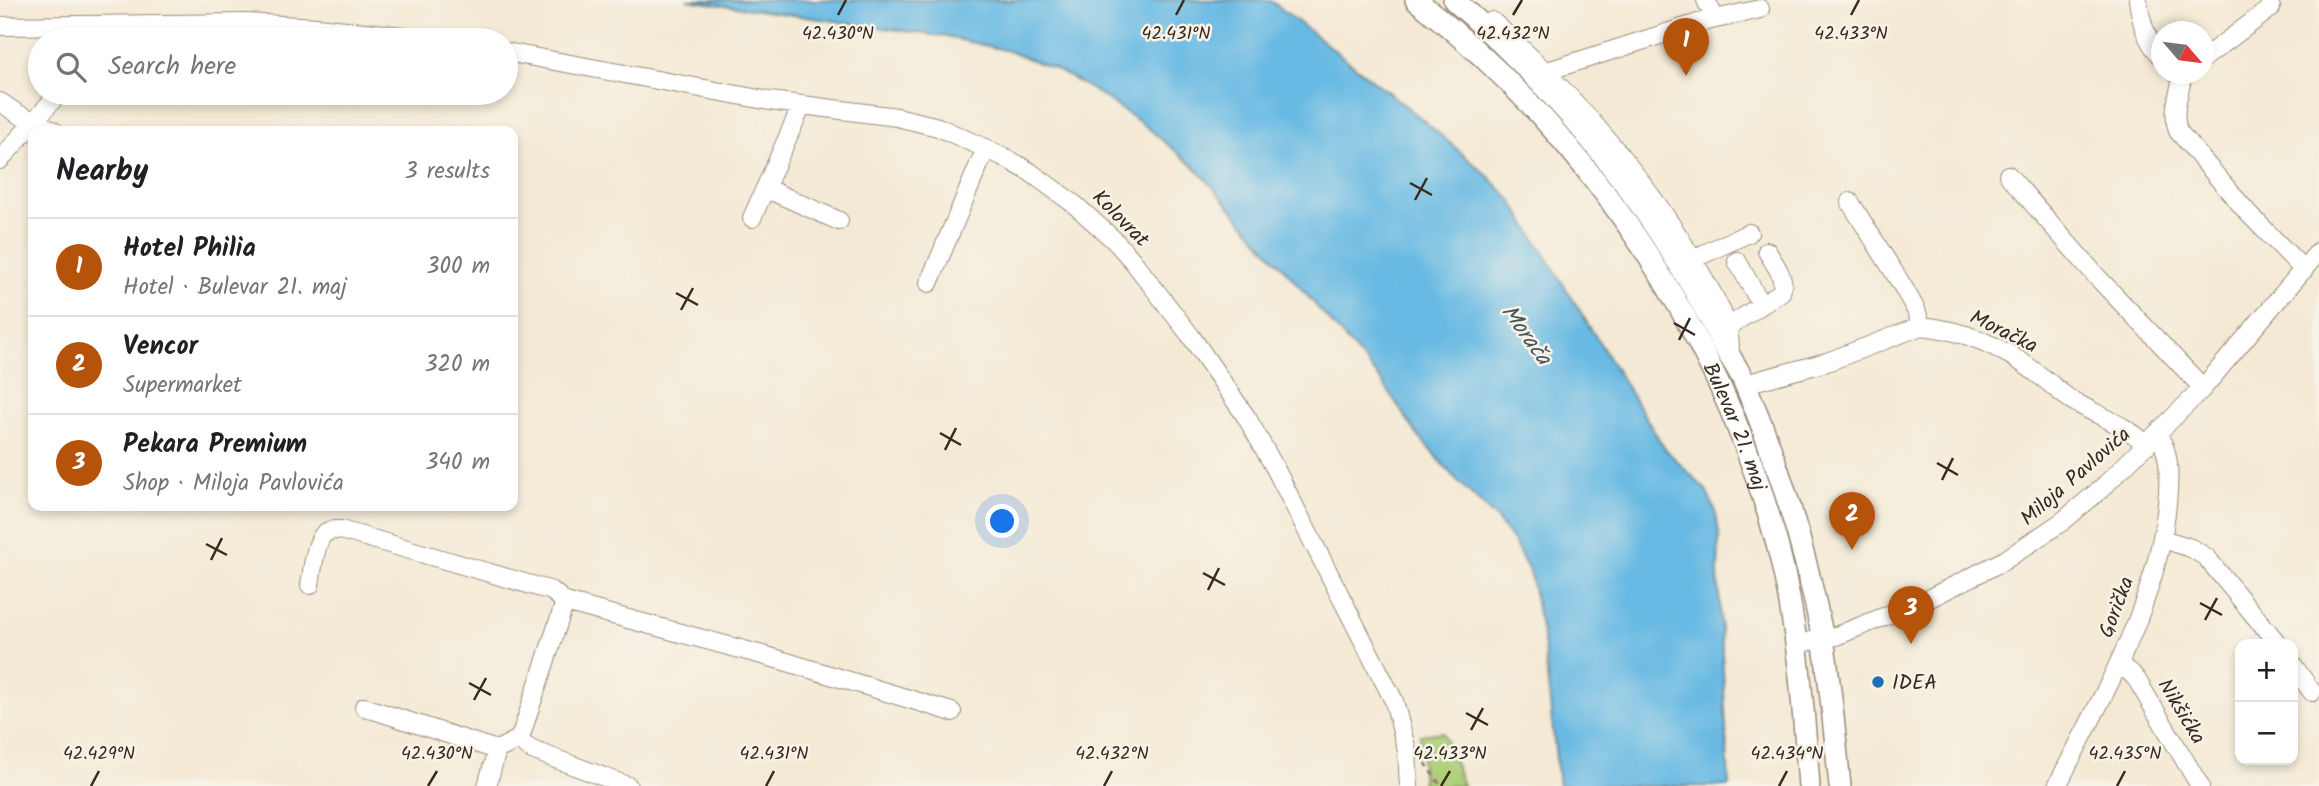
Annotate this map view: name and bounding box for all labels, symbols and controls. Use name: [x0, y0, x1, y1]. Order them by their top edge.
pin: 1: [1663, 18, 1709, 76]
text: 42.430°N: [802, 20, 874, 49]
text: 42.431°N: [1142, 20, 1210, 49]
text: 42.432°N: [1476, 20, 1550, 49]
text: 42.433°N: [1814, 20, 1888, 49]
north arrow: [2151, 21, 2214, 84]
search box: [28, 28, 518, 105]
text: Search here: [108, 46, 236, 88]
icon: search: [52, 48, 90, 86]
text: Nearby: [56, 148, 148, 196]
text: 3 results: [404, 154, 490, 190]
street label: Kolovrat: [1083, 183, 1157, 256]
text: Hotel Philia: [123, 228, 256, 270]
text: 1: [76, 249, 82, 285]
text: 300 m: [426, 249, 490, 285]
text: Hotel · Bulevar 21. maj: [123, 270, 347, 306]
water label: Morača: [1491, 297, 1561, 375]
street label: Moračka: [1964, 302, 2043, 363]
text: Vencor: [123, 326, 198, 368]
text: 2: [72, 347, 86, 383]
text: 320 m: [424, 347, 490, 383]
street label: Bulevar 21. maj: [1693, 357, 1775, 496]
text: Supermarket: [123, 368, 242, 404]
street label: Miloja Pavlovića: [2013, 420, 2139, 535]
text: Pekara Premium: [123, 424, 307, 466]
text: 3: [73, 445, 85, 481]
text: 340 m: [425, 445, 490, 481]
text: Shop · Miloja Pavlovića: [123, 466, 344, 502]
pin: 2: [1829, 492, 1875, 550]
your location: [985, 504, 1019, 538]
street label: Gorička: [2091, 572, 2144, 643]
pin: 3: [1888, 586, 1934, 644]
map controls: [2235, 639, 2298, 765]
button: +: [2235, 639, 2298, 702]
place label: IDEA: [1892, 667, 1937, 700]
street label: Nikšićka: [2148, 672, 2213, 751]
marker: IDEA: [1870, 674, 1886, 690]
button: −: [2235, 702, 2298, 765]
text: 42.429°N: [63, 740, 135, 769]
text: 42.430°N: [401, 740, 473, 769]
text: 42.431°N: [740, 740, 808, 769]
text: 42.432°N: [1075, 740, 1149, 769]
text: 42.433°N: [1413, 740, 1487, 769]
text: 42.434°N: [1750, 740, 1824, 769]
text: 42.435°N: [2089, 740, 2161, 769]

